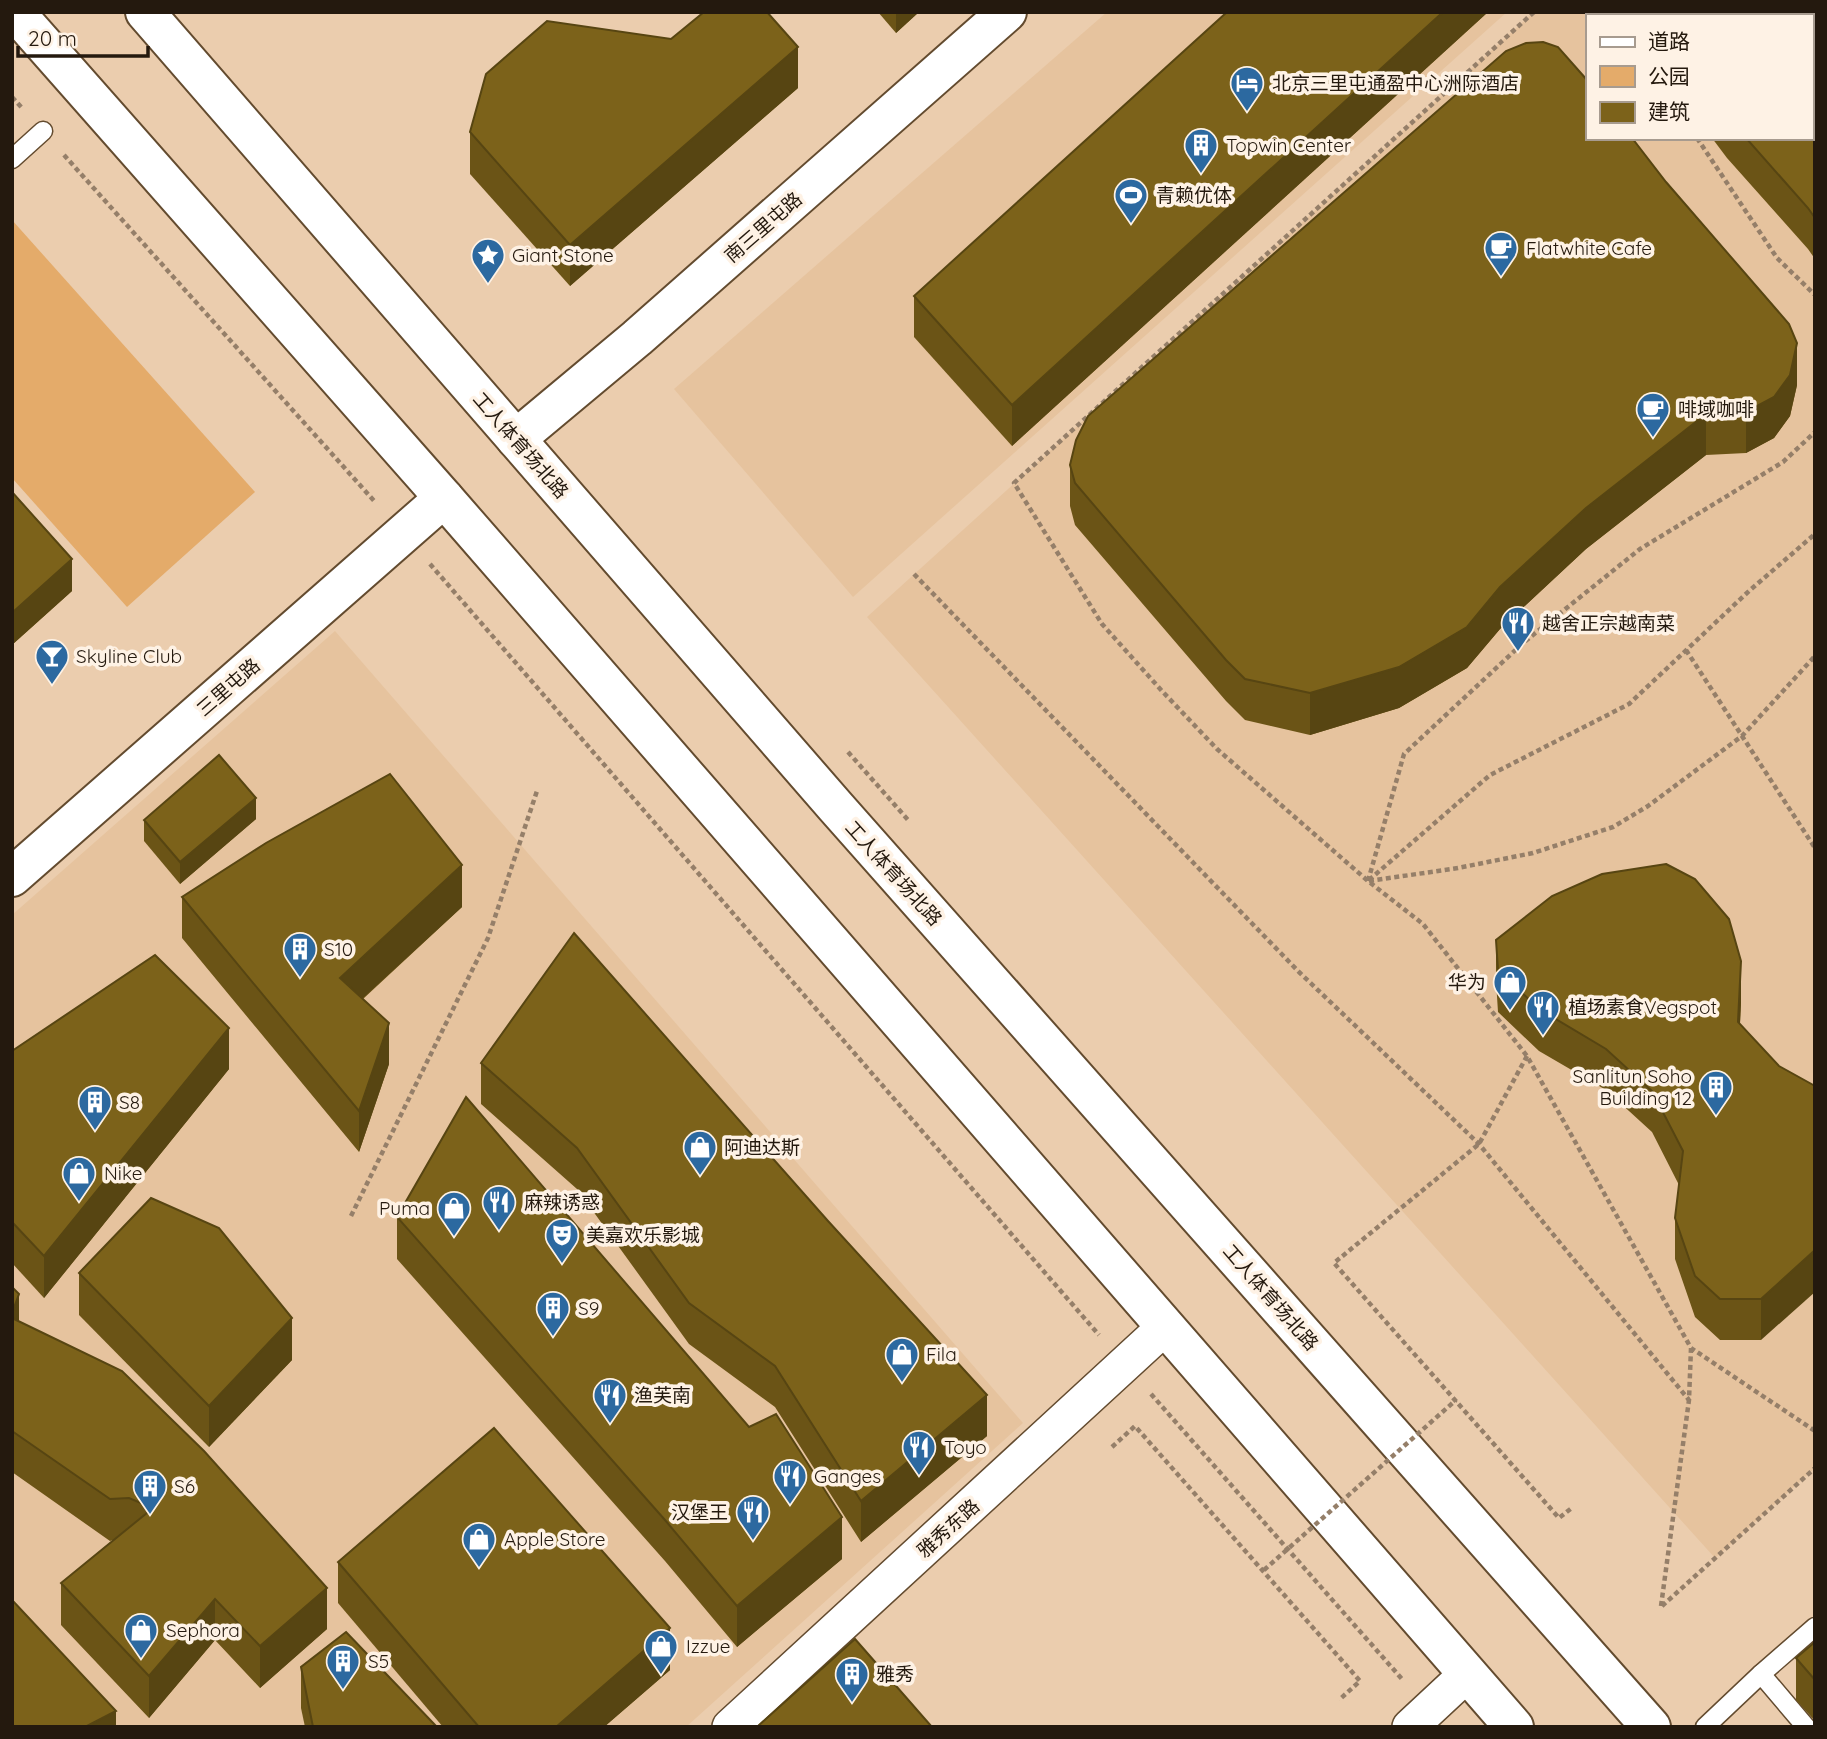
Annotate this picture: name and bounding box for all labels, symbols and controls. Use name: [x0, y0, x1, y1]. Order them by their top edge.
scale bar: [18, 14, 147, 58]
legend: [1586, 14, 1813, 140]
text: 20 m: [28, 25, 77, 51]
text: 道路: [1648, 28, 1690, 54]
text: 公园: [1648, 63, 1690, 89]
hotel icon: 北京三里屯通盈中心洲际酒店: [1228, 64, 1266, 113]
place label: 北京三里屯通盈中心洲际酒店: [1272, 71, 1519, 95]
text: 建筑: [1648, 98, 1690, 124]
building icon: Topwin Center: [1182, 126, 1220, 175]
place label: Topwin Center: [1226, 133, 1352, 157]
sports icon: 青赖优体: [1112, 176, 1150, 225]
place label: 青赖优体: [1156, 183, 1232, 207]
street label: 南三里屯路: [719, 187, 807, 267]
cafe icon: Flatwhite Cafe: [1482, 229, 1520, 278]
place icon: Giant Stone: [469, 236, 507, 285]
place label: Flatwhite Cafe: [1526, 236, 1652, 260]
place label: Giant Stone: [512, 243, 614, 267]
street label: 工人体育场北路: [468, 387, 574, 503]
cafe icon: 啡域咖啡: [1634, 390, 1672, 439]
place label: 啡域咖啡: [1678, 397, 1754, 421]
restaurant icon: 越舍正宗越南菜: [1499, 604, 1537, 653]
place label: 越舍正宗越南菜: [1542, 611, 1675, 635]
bar icon: Skyline Club: [33, 637, 71, 686]
place label: Skyline Club: [76, 644, 182, 668]
street label: 三里屯路: [191, 653, 265, 721]
street label: 工人体育场北路: [841, 816, 947, 930]
building icon: S10: [281, 930, 319, 979]
place label: S10: [324, 937, 353, 961]
shop icon: 华为: [1491, 963, 1529, 1012]
place label: 华为: [1448, 970, 1486, 994]
restaurant icon: 植场素食Vegspot: [1524, 988, 1562, 1037]
place label: 植场素食Vegspot: [1568, 995, 1717, 1019]
place label: Sanlitun Soho Building 12: [1573, 1064, 1692, 1110]
building icon: Sanlitun Soho Building 12: [1697, 1068, 1735, 1117]
building icon: S8: [76, 1083, 114, 1132]
place label: S8: [119, 1090, 140, 1114]
shop icon: 阿迪达斯: [681, 1128, 719, 1177]
place label: 阿迪达斯: [724, 1135, 800, 1159]
shop icon: Nike: [60, 1154, 98, 1203]
place label: Nike: [104, 1161, 142, 1185]
restaurant icon: 麻辣诱惑: [480, 1183, 518, 1232]
shop icon: Puma: [435, 1189, 473, 1238]
place label: 麻辣诱惑: [524, 1190, 600, 1214]
place label: Puma: [379, 1196, 430, 1220]
theatre icon: 美嘉欢乐影城: [543, 1216, 581, 1265]
place label: 美嘉欢乐影城: [586, 1223, 700, 1247]
street label: 工人体育场北路: [1218, 1239, 1324, 1355]
building icon: S9: [534, 1289, 572, 1338]
place label: S9: [578, 1296, 599, 1320]
shop icon: Fila: [883, 1335, 921, 1384]
place label: Fila: [926, 1342, 957, 1366]
restaurant icon: 渔芙南: [591, 1376, 629, 1425]
place label: 渔芙南: [634, 1383, 691, 1407]
restaurant icon: Toyo: [900, 1428, 938, 1477]
place label: Toyo: [944, 1435, 987, 1459]
restaurant icon: Ganges: [771, 1457, 809, 1506]
place label: Ganges: [814, 1464, 881, 1488]
building icon: S6: [131, 1467, 169, 1516]
place label: S6: [174, 1474, 195, 1498]
restaurant icon: 汉堡王: [734, 1493, 772, 1542]
street label: 雅秀东路: [912, 1494, 984, 1562]
place label: 汉堡王: [671, 1500, 728, 1524]
shop icon: Apple Store: [460, 1520, 498, 1569]
place label: Apple Store: [504, 1527, 606, 1551]
shop icon: Sephora: [122, 1611, 160, 1660]
place label: Sephora: [166, 1618, 240, 1642]
shop icon: Izzue: [642, 1627, 680, 1676]
place label: Izzue: [686, 1634, 731, 1658]
building icon: S5: [324, 1642, 362, 1691]
place label: S5: [368, 1649, 389, 1673]
building icon: 雅秀: [833, 1655, 871, 1704]
place label: 雅秀: [876, 1662, 914, 1686]

